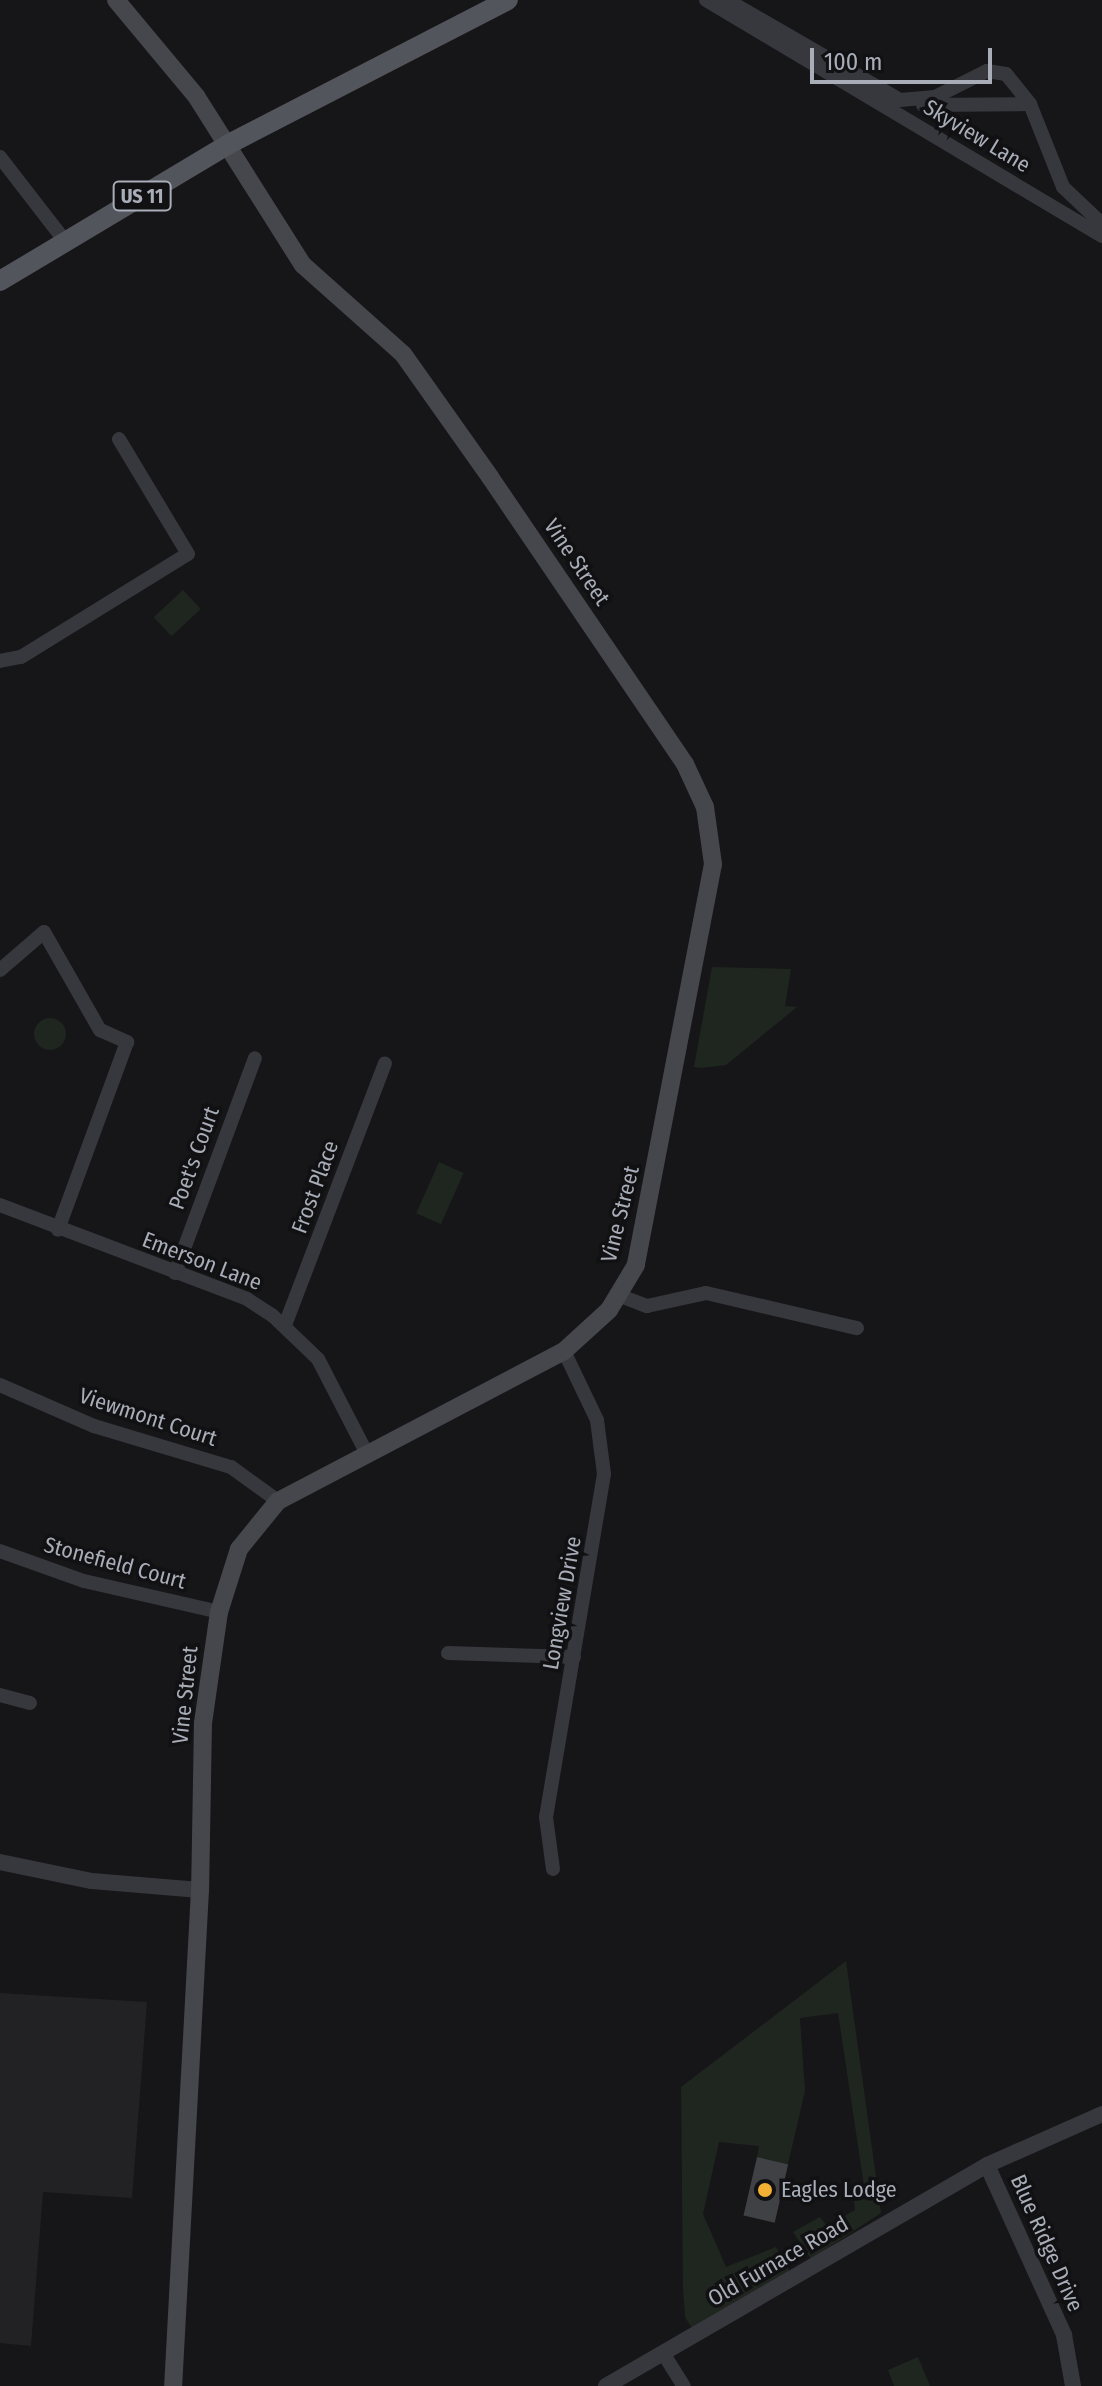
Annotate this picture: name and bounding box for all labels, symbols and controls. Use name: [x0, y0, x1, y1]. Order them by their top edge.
scale bar: [814, 32, 996, 82]
text: 100 m: [824, 48, 882, 76]
street label: Skyview Lane: [919, 94, 1035, 178]
road number: US 11: [112, 180, 172, 212]
street label: Vine Street: [539, 514, 615, 610]
street label: Poet's Court: [163, 1103, 225, 1213]
street label: Frost Place: [286, 1137, 344, 1237]
street label: Vine Street: [595, 1163, 645, 1265]
street label: Emerson Lane: [139, 1226, 265, 1296]
street label: Viewmont Court: [76, 1382, 220, 1452]
street label: Stonefield Court: [41, 1531, 189, 1595]
street label: Longview Drive: [537, 1534, 587, 1672]
street label: Vine Street: [167, 1645, 203, 1745]
street label: Blue Ridge Drive: [1005, 2170, 1089, 2316]
place label: Eagles Lodge: [781, 2177, 897, 2203]
marker: Eagles Lodge: [756, 2181, 774, 2199]
street label: Old Furnace Road: [703, 2210, 853, 2312]

